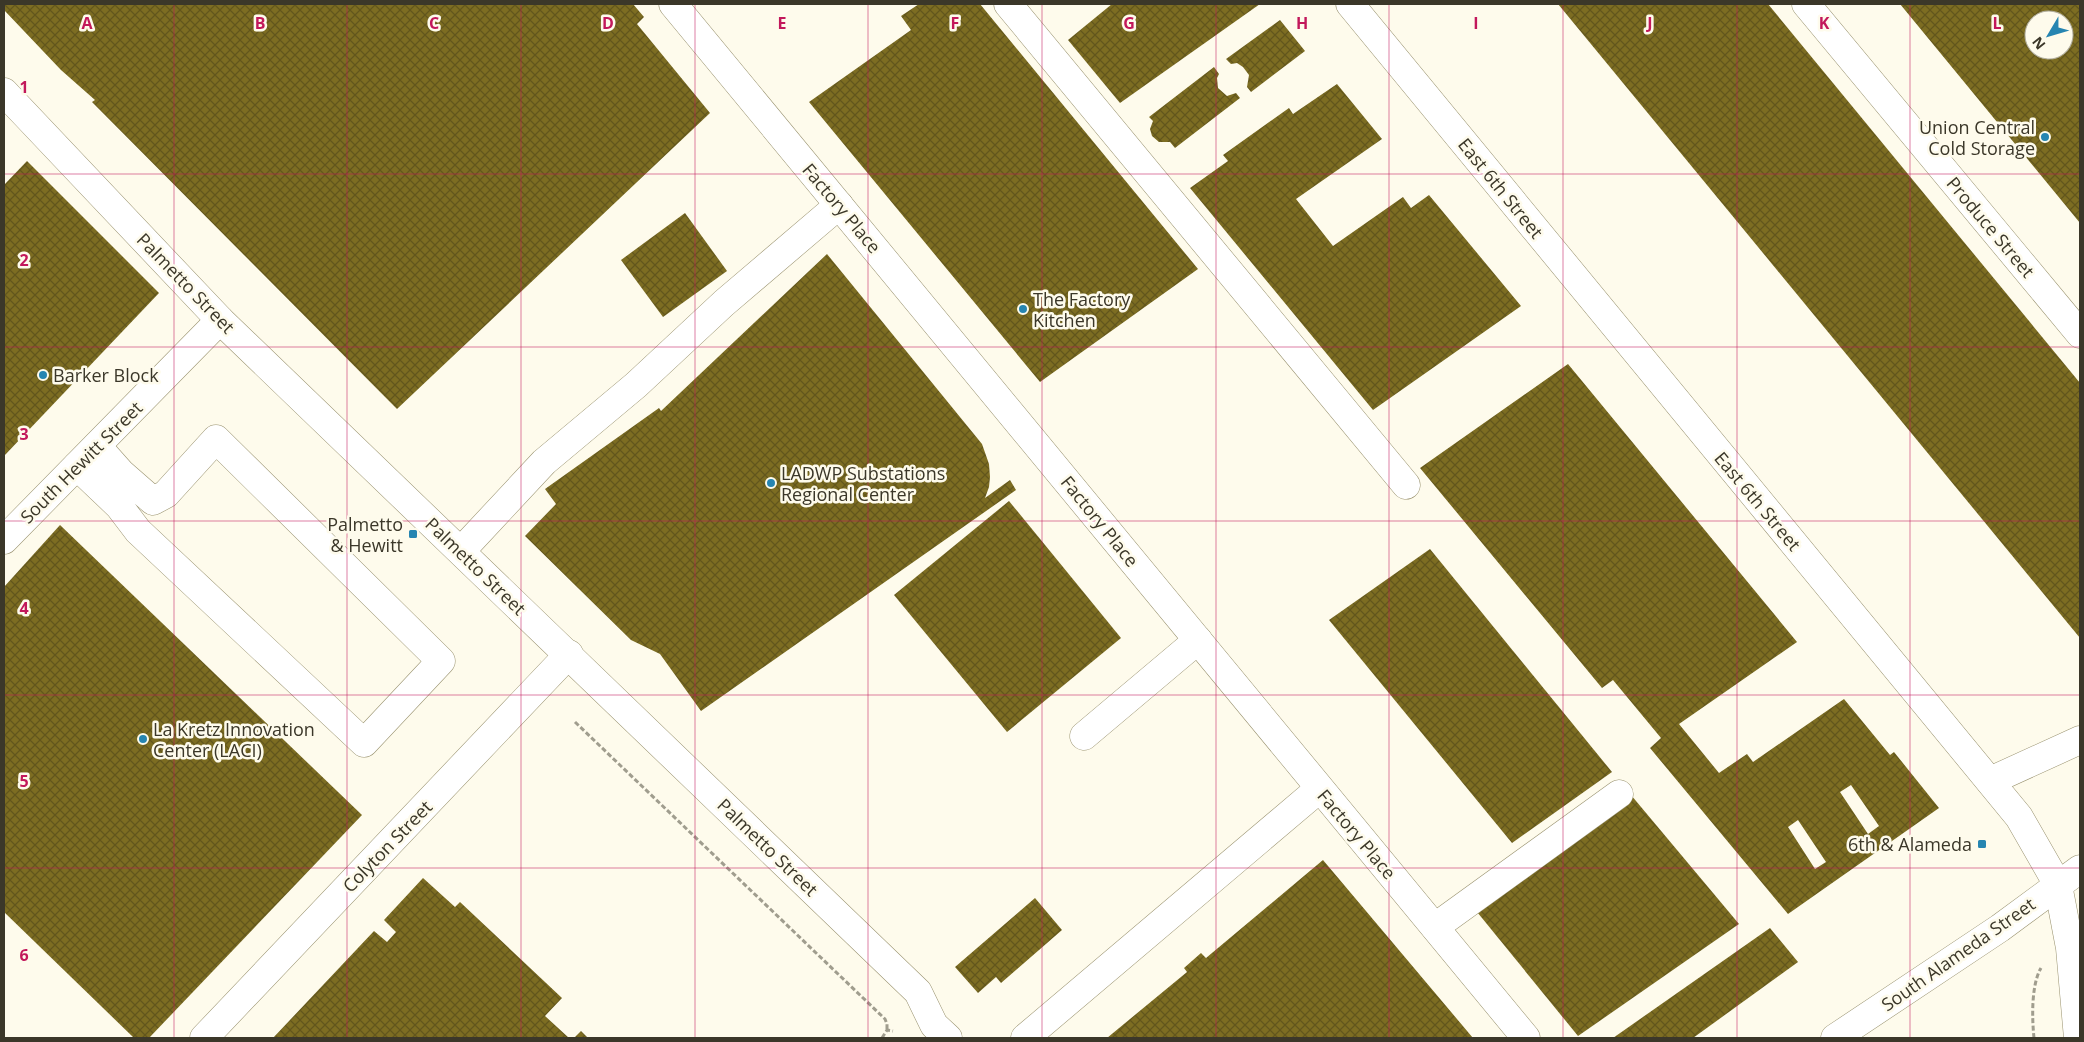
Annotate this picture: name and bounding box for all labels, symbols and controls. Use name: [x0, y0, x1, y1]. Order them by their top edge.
north arrow: [2024, 10, 2074, 60]
text: A: [81, 12, 93, 34]
text: B: [255, 12, 265, 34]
text: C: [429, 12, 439, 34]
text: D: [602, 12, 614, 34]
text: E: [778, 12, 787, 34]
text: F: [951, 12, 959, 34]
text: G: [1123, 12, 1135, 34]
text: H: [1296, 12, 1308, 34]
text: I: [1473, 12, 1479, 34]
text: J: [1645, 12, 1653, 34]
text: K: [1819, 12, 1830, 34]
text: L: [1992, 12, 2002, 34]
text: N: [2027, 33, 2049, 54]
text: 1: [19, 76, 29, 98]
place label: Union Central Cold Storage: [1919, 115, 2035, 160]
marker: Union Central Cold Storage: [2039, 131, 2051, 143]
street label: East 6th Street: [1453, 133, 1549, 243]
street label: Factory Place: [797, 158, 887, 258]
street label: Produce Street: [1942, 172, 2040, 282]
street label: Palmetto Street: [132, 228, 240, 338]
text: 2: [19, 249, 29, 271]
place label: The Factory Kitchen: [1033, 287, 1131, 332]
marker: The Factory Kitchen: [1017, 303, 1029, 315]
place label: Barker Block: [53, 363, 159, 387]
marker: Barker Block: [37, 369, 49, 381]
street label: South Hewitt Street: [15, 396, 147, 528]
text: 3: [19, 423, 29, 445]
street label: East 6th Street: [1709, 446, 1807, 556]
place label: LADWP Substations Regional Center: [781, 461, 945, 506]
street label: Factory Place: [1056, 471, 1144, 571]
marker: LADWP Substations Regional Center: [765, 477, 777, 489]
place label: Palmetto & Hewitt: [327, 512, 403, 557]
street label: Palmetto Street: [421, 512, 531, 620]
marker: Palmetto & Hewitt: [407, 528, 419, 540]
text: 4: [19, 597, 29, 619]
place label: La Kretz Innovation Center (LACI): [153, 717, 315, 762]
marker: La Kretz Innovation Center (LACI): [137, 733, 149, 745]
text: 5: [19, 770, 29, 792]
street label: Factory Place: [1312, 784, 1402, 884]
street label: Palmetto Street: [713, 793, 823, 901]
street label: Colyton Street: [337, 795, 437, 897]
place label: 6th & Alameda: [1848, 832, 1972, 856]
marker: 6th & Alameda: [1976, 838, 1988, 850]
street label: South Alameda Street: [1876, 892, 2040, 1016]
text: 6: [19, 944, 29, 966]

